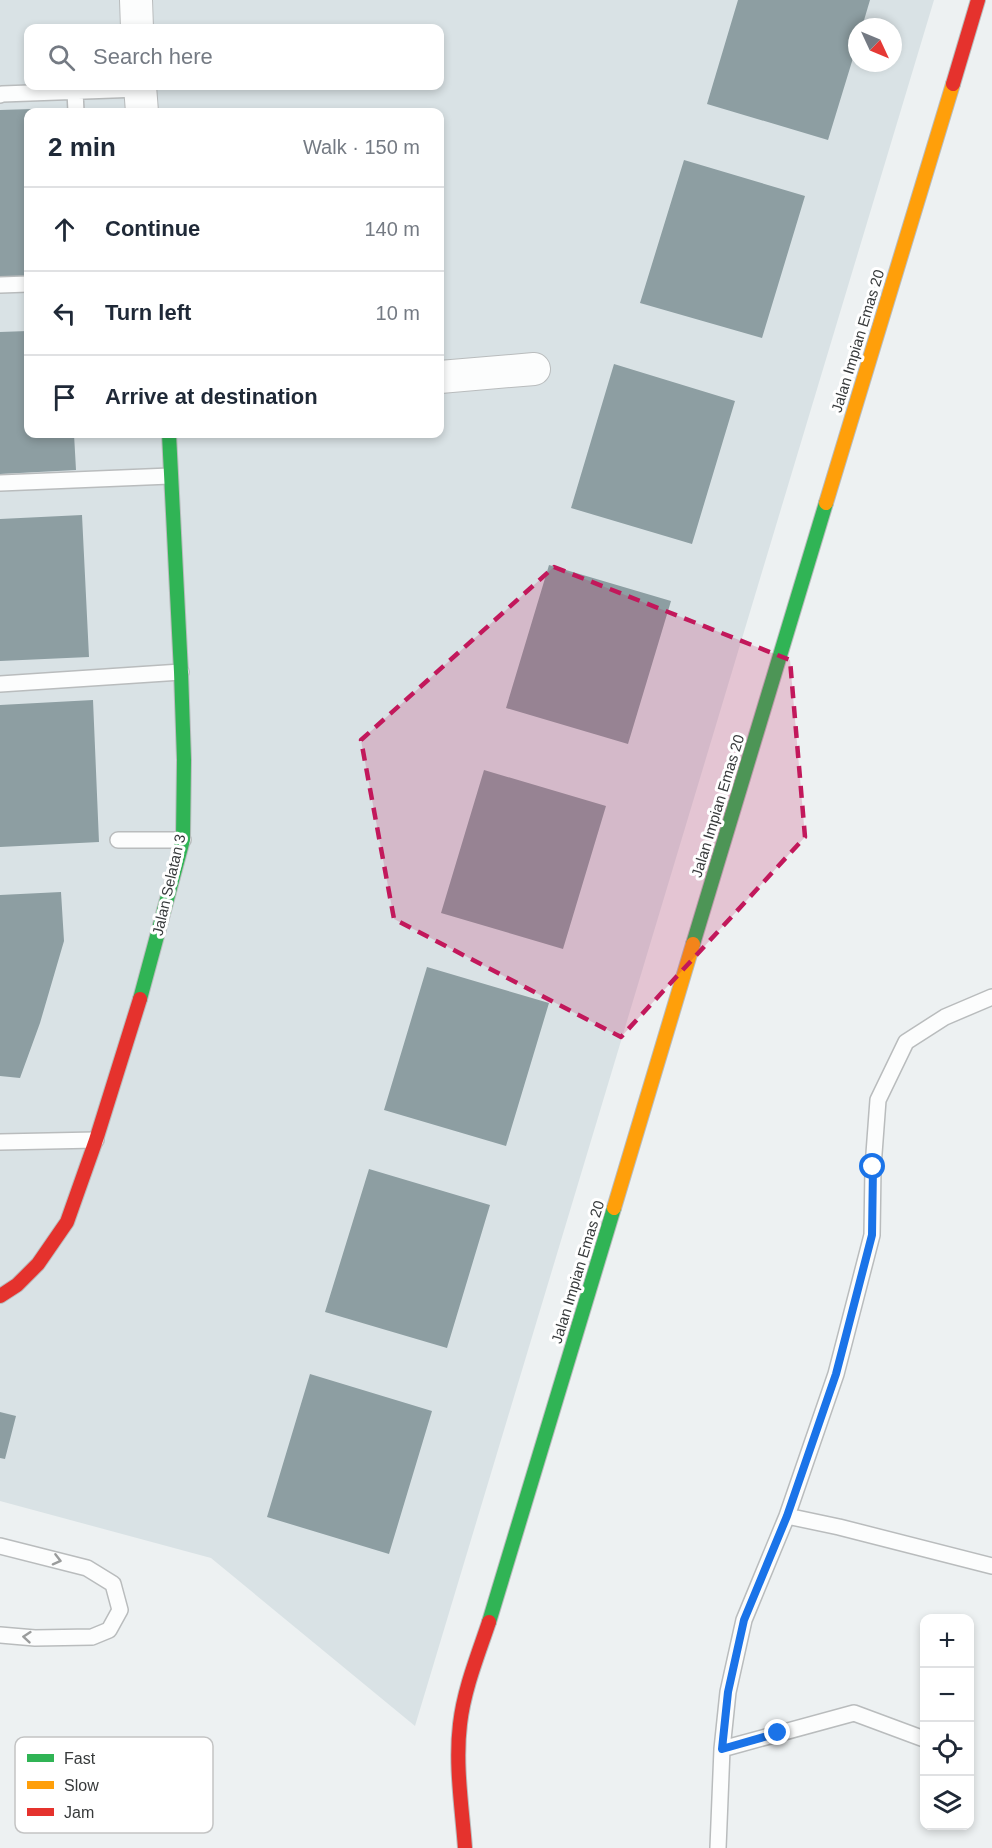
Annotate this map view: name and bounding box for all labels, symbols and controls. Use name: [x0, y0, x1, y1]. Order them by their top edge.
north arrow: [848, 18, 902, 72]
search box: [24, 24, 444, 90]
icon: search: [45, 41, 78, 74]
text: Search here: [93, 44, 213, 69]
text: 2 min: [48, 132, 116, 162]
text: Walk · 150 m: [303, 136, 420, 158]
icon: ahead: [48, 213, 81, 246]
text: Continue: [105, 216, 200, 241]
text: 140 m: [364, 218, 420, 240]
street label: Jalan Impian Emas 20: [828, 267, 887, 414]
icon: left: [48, 297, 81, 330]
text: Turn left: [105, 300, 191, 325]
text: 10 m: [376, 302, 420, 324]
icon: arrive: [48, 381, 81, 414]
text: Arrive at destination: [105, 384, 318, 409]
street label: Jalan Impian Emas 20: [688, 732, 747, 879]
street label: Jalan Selatan 3: [149, 833, 188, 937]
route start: [859, 1153, 885, 1179]
street label: Jalan Impian Emas 20: [548, 1198, 607, 1345]
one-way arrow: [52, 1553, 62, 1566]
map controls: [920, 1614, 974, 1830]
button: +: [920, 1614, 974, 1668]
one-way arrow: [23, 1631, 32, 1644]
button: −: [920, 1668, 974, 1722]
route end: [764, 1719, 790, 1745]
button: locate: [920, 1722, 974, 1776]
legend: [15, 1737, 213, 1833]
text: Fast: [64, 1750, 96, 1767]
button: layers: [920, 1776, 974, 1830]
text: Slow: [64, 1777, 99, 1794]
text: Jam: [64, 1804, 94, 1821]

